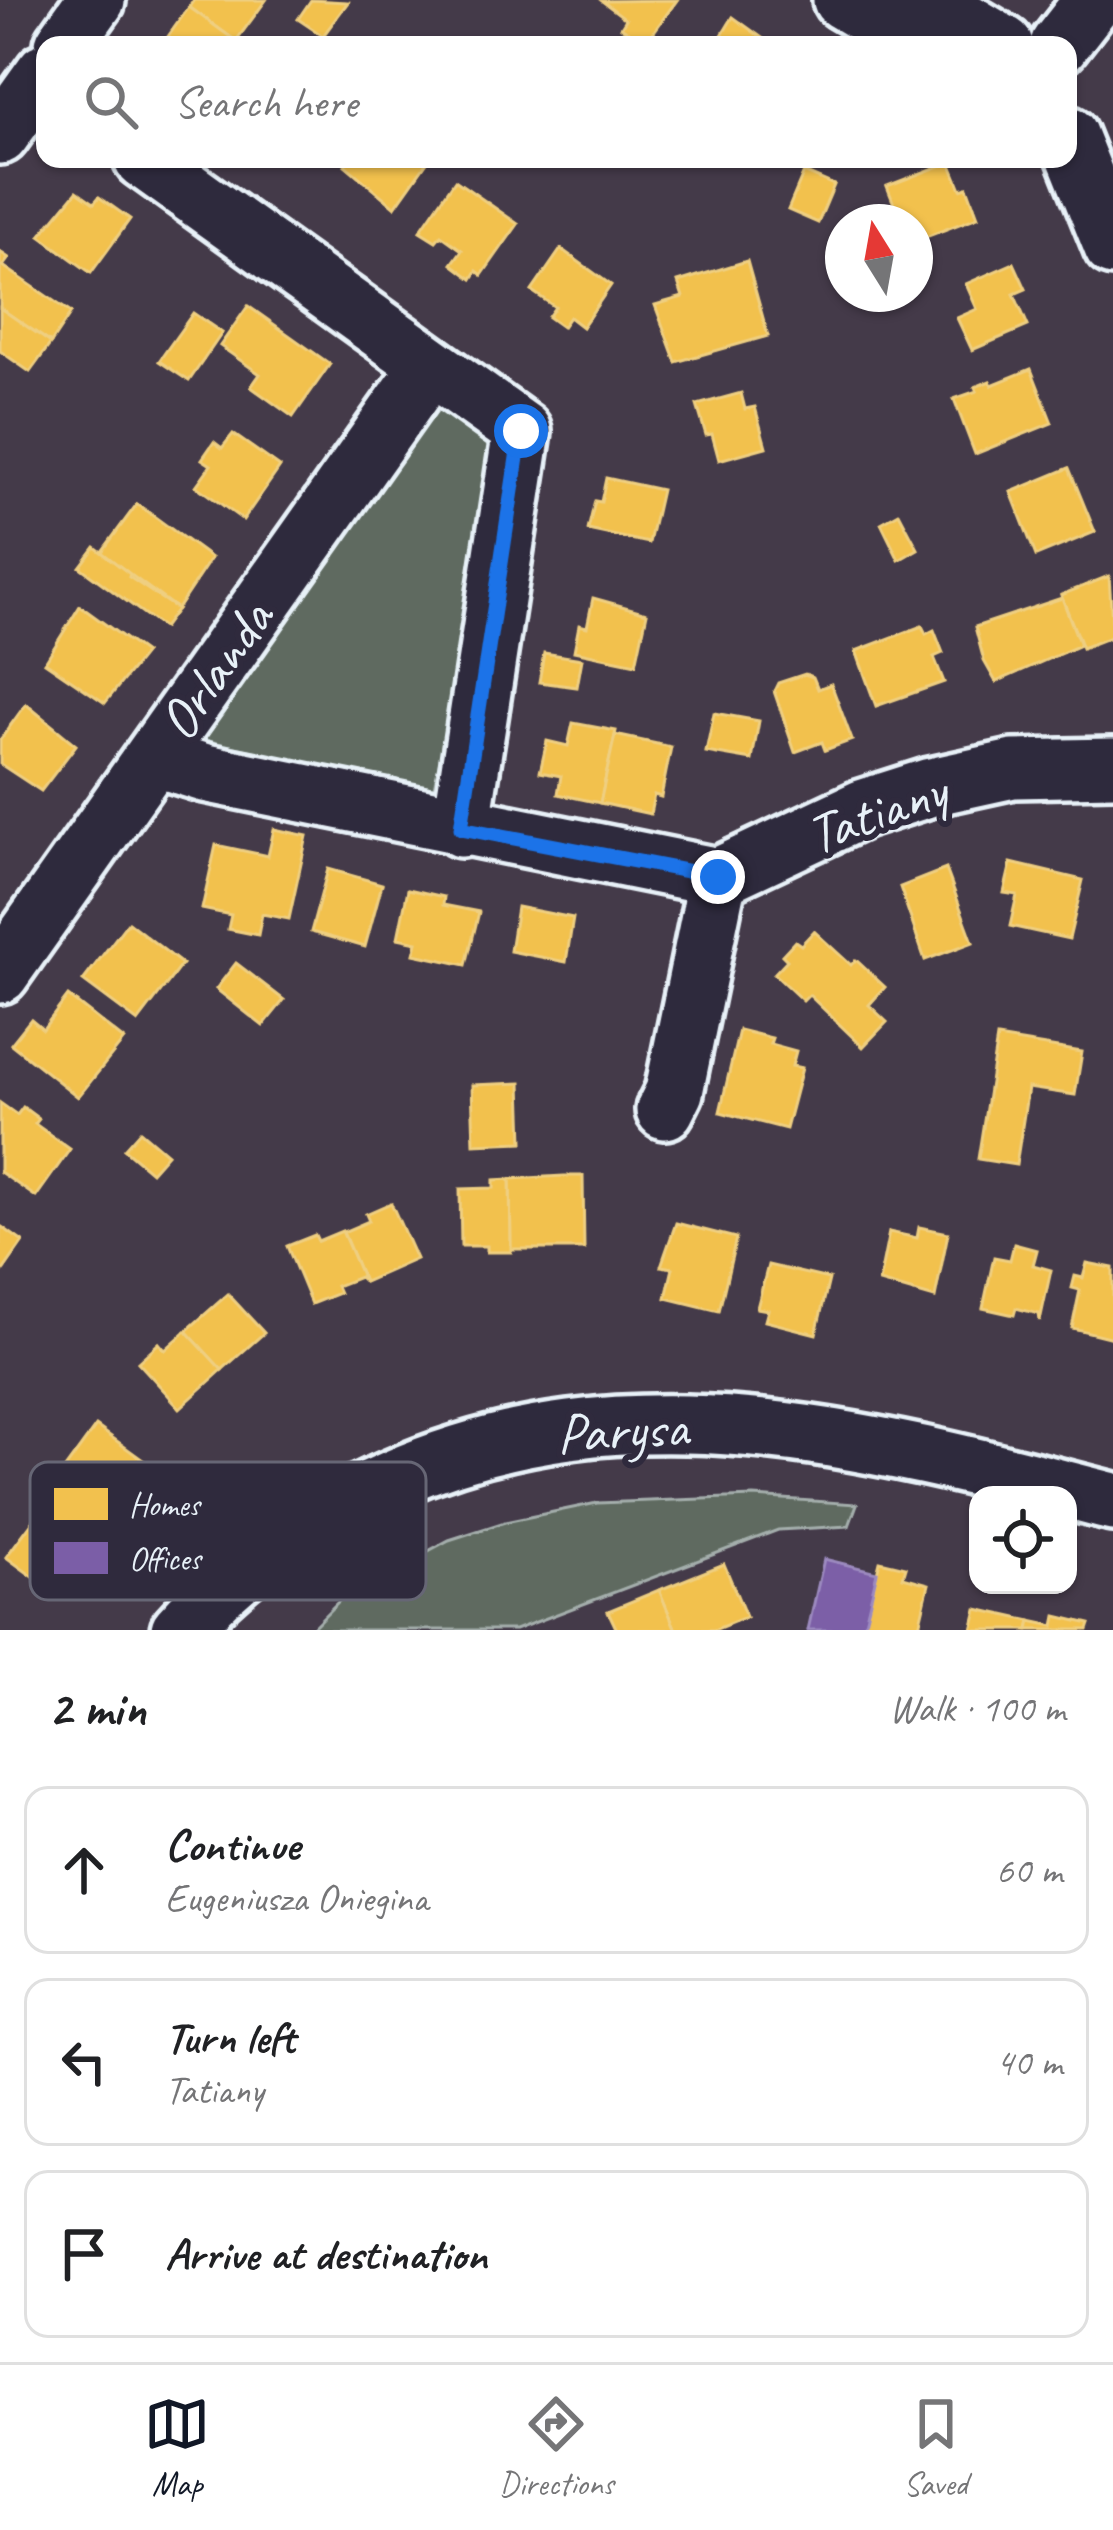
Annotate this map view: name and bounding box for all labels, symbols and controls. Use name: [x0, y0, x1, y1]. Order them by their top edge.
search box: [36, 36, 1077, 168]
icon: search: [78, 69, 144, 135]
text: Search here: [174, 74, 357, 131]
north arrow: [825, 204, 933, 312]
route start: [494, 404, 548, 458]
street label: Orlanda: [141, 584, 291, 754]
street label: Tatiany: [796, 752, 960, 870]
route end: [691, 850, 745, 904]
street label: Parysa: [555, 1390, 693, 1469]
legend: [30, 1462, 426, 1600]
text: Homes: [129, 1484, 202, 1526]
map controls: [969, 1486, 1077, 1594]
button: locate: [969, 1486, 1077, 1594]
text: Offices: [129, 1538, 203, 1580]
text: 2 min: [48, 1676, 146, 1740]
text: Walk · 100 m: [889, 1684, 1065, 1733]
text: Continue: [165, 1817, 299, 1874]
icon: ahead: [51, 1837, 117, 1903]
text: 60 m: [996, 1846, 1062, 1895]
text: Eugeniusza Oniegina: [165, 1874, 428, 1923]
text: Turn left: [165, 2009, 295, 2066]
icon: left: [51, 2029, 117, 2095]
text: 40 m: [996, 2038, 1062, 2087]
text: Tatiany: [165, 2066, 263, 2115]
icon: arrive: [51, 2221, 117, 2287]
text: Arrive at destination: [165, 2226, 487, 2283]
tab: Map: [144, 2391, 210, 2505]
tab: Directions: [499, 2391, 614, 2505]
tab: Saved: [903, 2391, 969, 2505]

